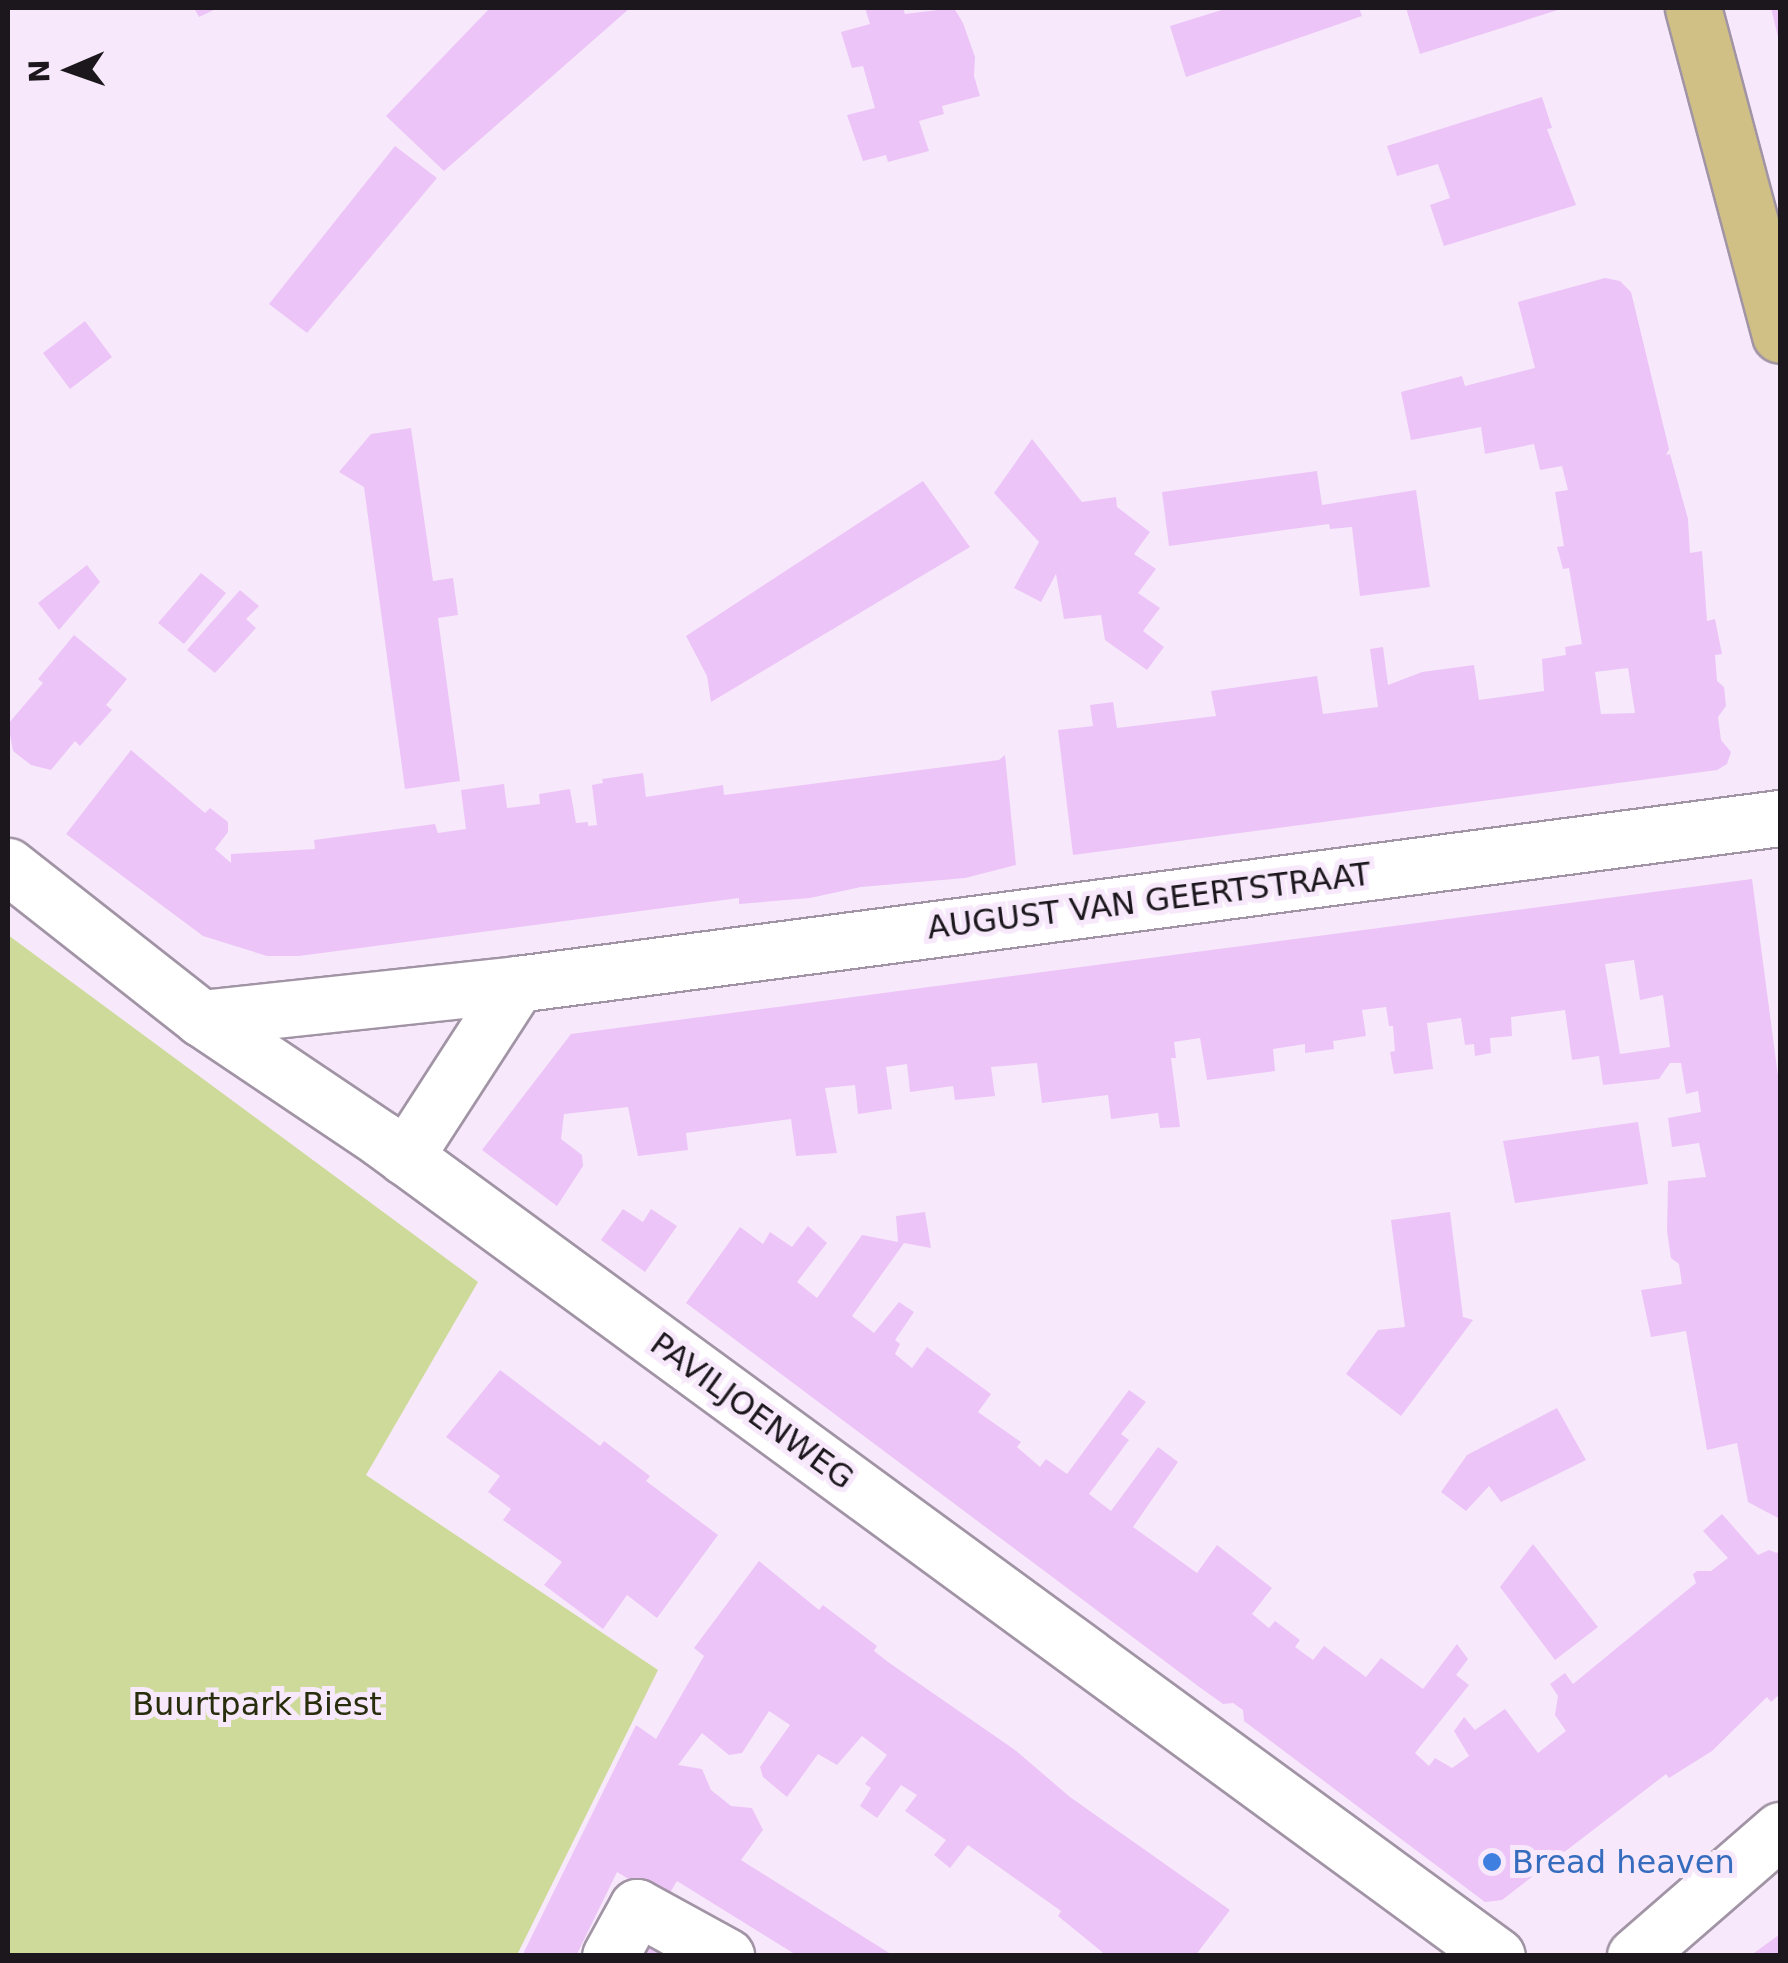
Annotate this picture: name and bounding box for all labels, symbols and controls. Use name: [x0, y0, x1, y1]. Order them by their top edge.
north arrow: [20, 20, 120, 120]
text: N: [23, 59, 56, 83]
street label: AUGUST VAN GEERTSTRAAT: [925, 855, 1373, 947]
street label: PAVILJOENWEG: [643, 1324, 861, 1498]
park label: Buurtpark Biest: [132, 1685, 382, 1723]
place label: Bread heaven: [1512, 1843, 1735, 1881]
marker: Bread heaven: [1481, 1851, 1503, 1873]

